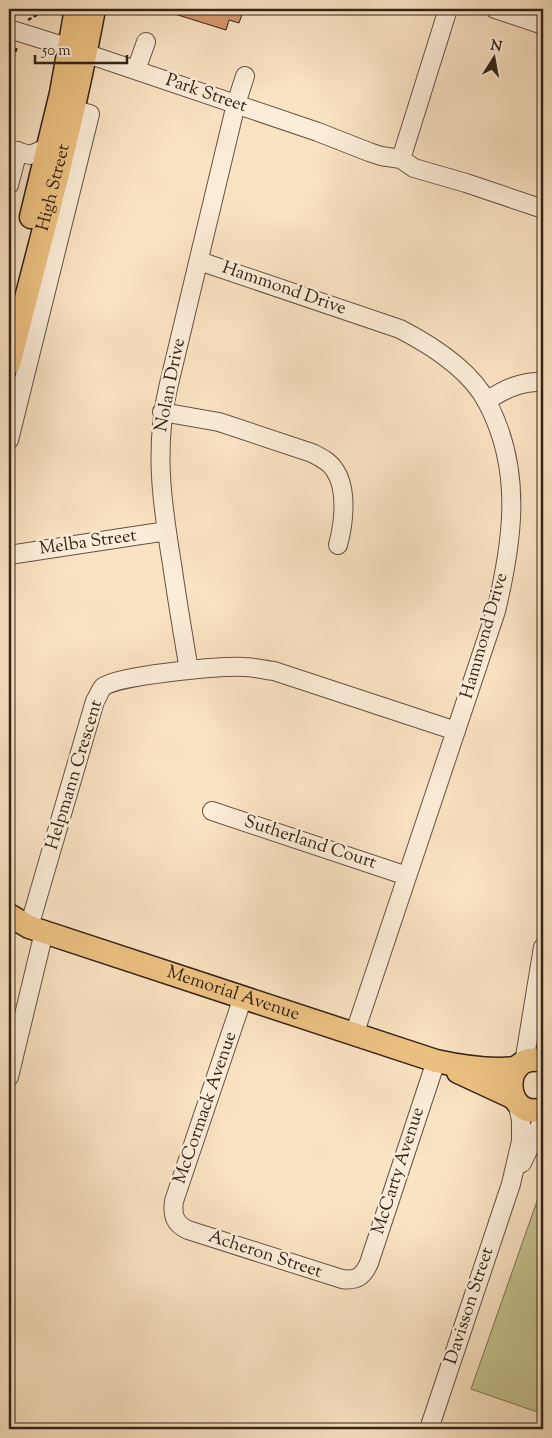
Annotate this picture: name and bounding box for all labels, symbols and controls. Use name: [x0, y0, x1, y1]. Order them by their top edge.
scale bar: [35, 32, 128, 64]
north arrow: [470, 32, 520, 82]
text: N: [489, 36, 503, 58]
text: 50 m: [41, 41, 71, 62]
street label: Park Street: [162, 68, 250, 120]
street label: High Street: [31, 141, 78, 234]
street label: Hammond Drive: [218, 256, 350, 322]
street label: Nolan Drive: [149, 336, 193, 434]
street label: Melba Street: [38, 523, 138, 563]
street label: Hammond Drive: [455, 570, 515, 702]
street label: Helpmann Crescent: [40, 697, 110, 853]
street label: Sutherland Court: [241, 809, 379, 877]
street label: Memorial Avenue: [163, 960, 303, 1028]
street label: McCormack Avenue: [168, 1028, 244, 1188]
street label: McCarty Avenue: [366, 1104, 432, 1238]
street label: Acheron Street: [205, 1224, 325, 1286]
street label: Davisson Street: [439, 1244, 501, 1368]

